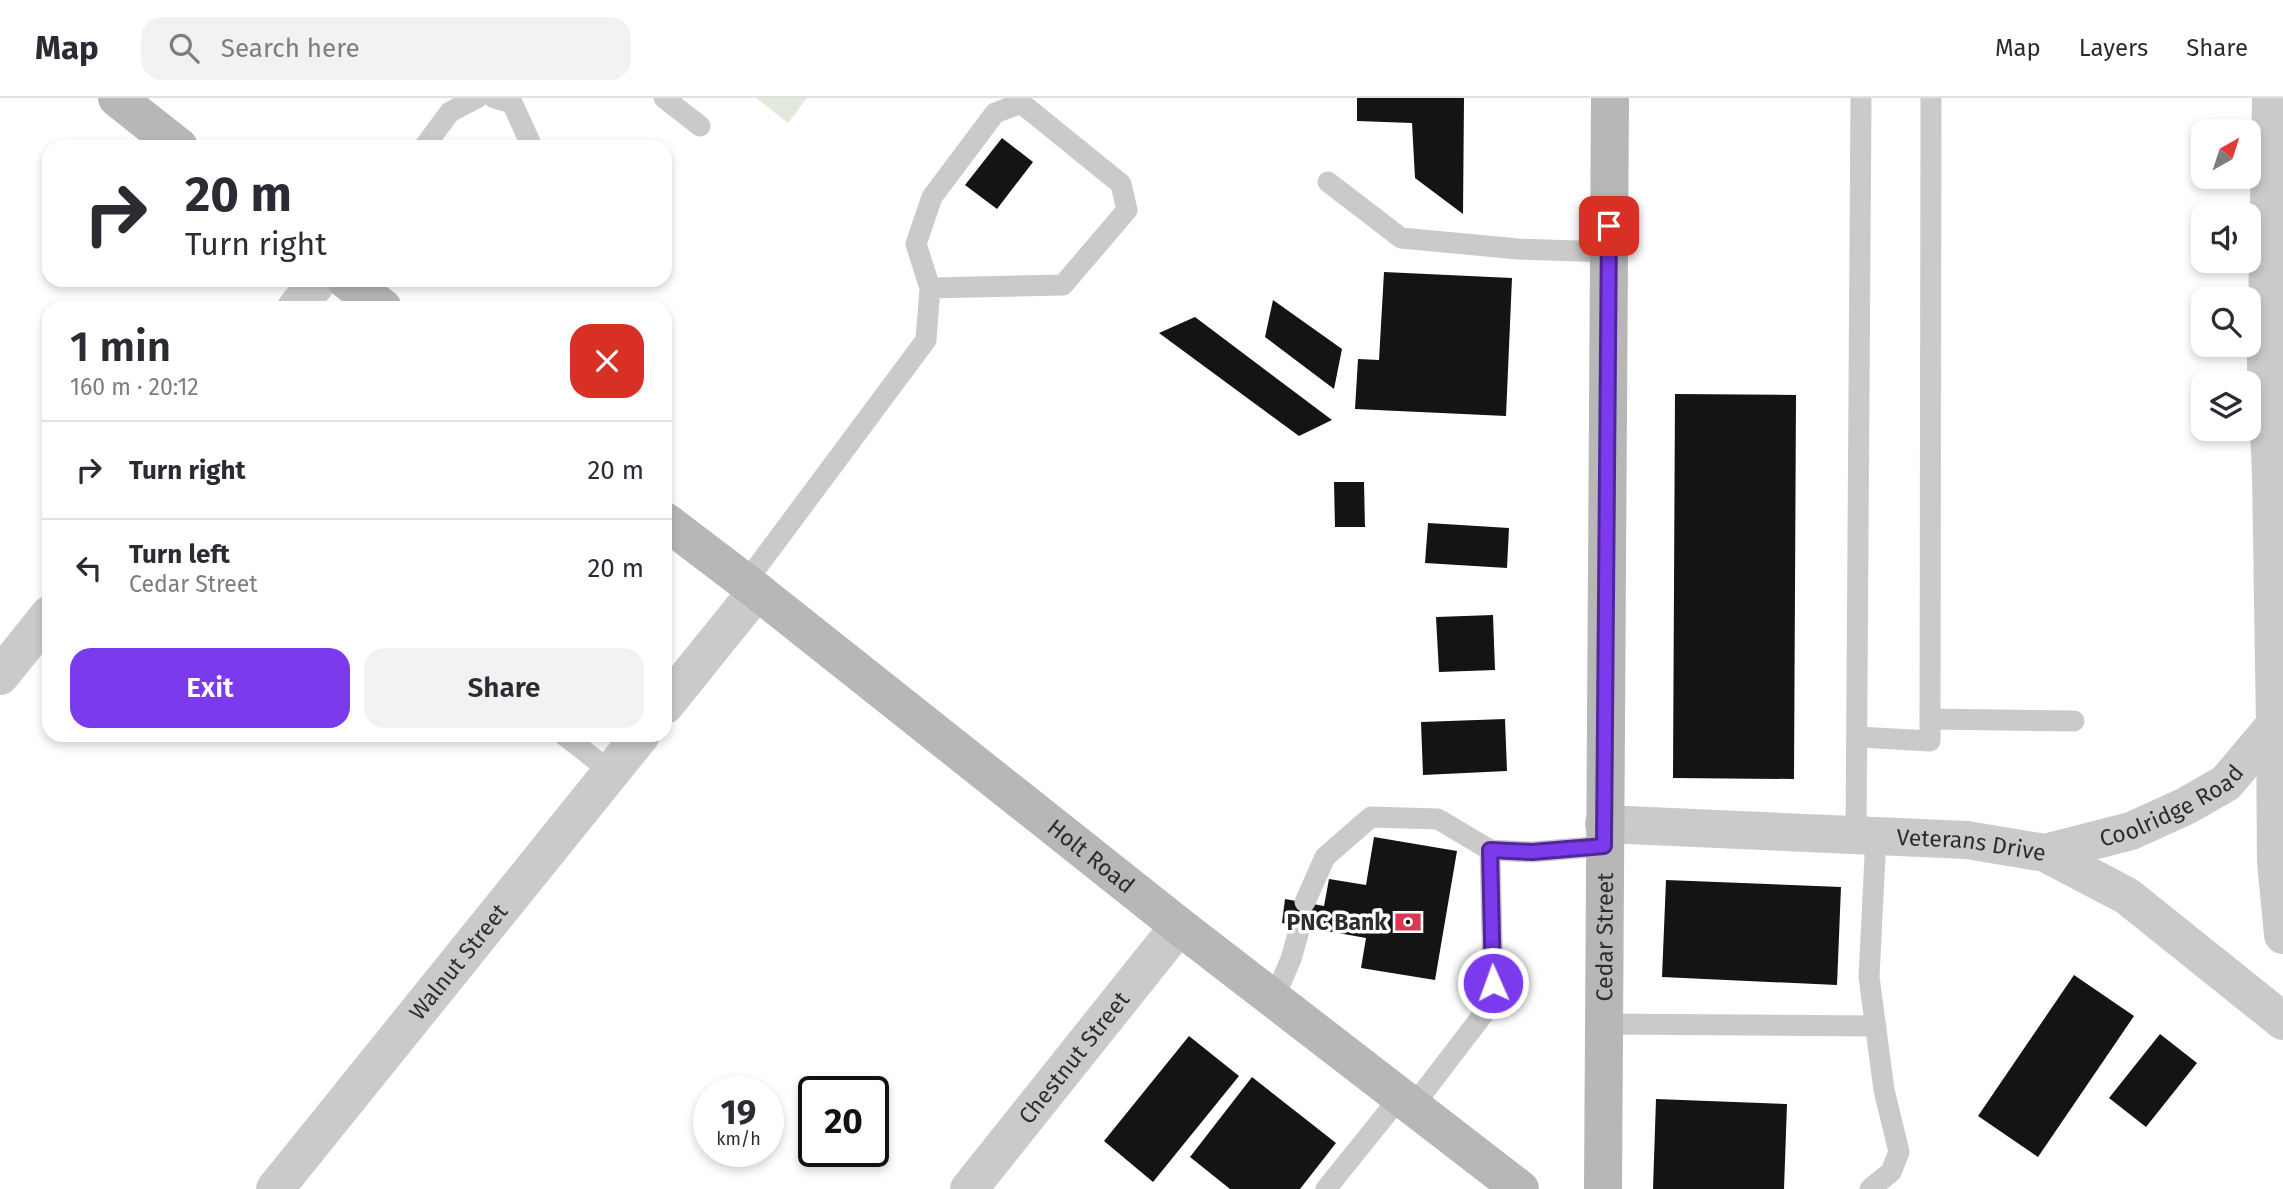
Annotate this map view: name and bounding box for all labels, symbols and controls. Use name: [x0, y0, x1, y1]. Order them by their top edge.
search box: [141, 17, 631, 80]
text: Map: [35, 28, 99, 68]
icon: search: [165, 29, 203, 67]
text: Search here: [221, 33, 360, 64]
text: Map: [1995, 34, 2041, 62]
text: Layers: [2079, 34, 2148, 62]
text: Share: [2186, 34, 2248, 62]
north arrow: [2191, 119, 2261, 189]
map controls: [2191, 119, 2261, 441]
text: 20 m: [185, 165, 292, 224]
icon: right: [70, 168, 161, 259]
pin: [1579, 196, 1639, 256]
button: sound: [2191, 203, 2261, 273]
icon: arrive: [1590, 207, 1628, 245]
text: Turn right: [185, 225, 327, 263]
button: search: [2191, 287, 2261, 357]
text: 1 min: [70, 322, 171, 372]
button: close: [570, 324, 644, 398]
button: layers: [2191, 371, 2261, 441]
text: 160 m · 20:12: [70, 373, 199, 401]
icon: right: [70, 451, 108, 489]
text: Turn right: [129, 455, 246, 486]
text: 20 m: [587, 455, 644, 486]
text: Turn left: [129, 539, 230, 570]
icon: left: [70, 549, 108, 587]
text: 20 m: [587, 553, 644, 584]
text: Cedar Street: [129, 570, 258, 598]
button: Exit: [70, 648, 350, 728]
button: Share: [364, 648, 644, 728]
street label: Coolridge Road: [2097, 759, 2250, 853]
street label: Holt Road: [1042, 813, 1140, 899]
street label: Veterans Drive: [1896, 823, 2048, 867]
street label: Cedar Street: [1590, 872, 1619, 1001]
street label: Walnut Street: [403, 897, 514, 1025]
bank icon: PNC Bank: [1393, 907, 1423, 937]
place label: PNC Bank: [1287, 908, 1387, 936]
position arrow: [1456, 946, 1530, 1020]
street label: Chestnut Street: [1012, 985, 1136, 1130]
speed limit sign: 20: [798, 1076, 889, 1167]
text: 19: [721, 1091, 756, 1133]
text: km/h: [716, 1128, 761, 1150]

